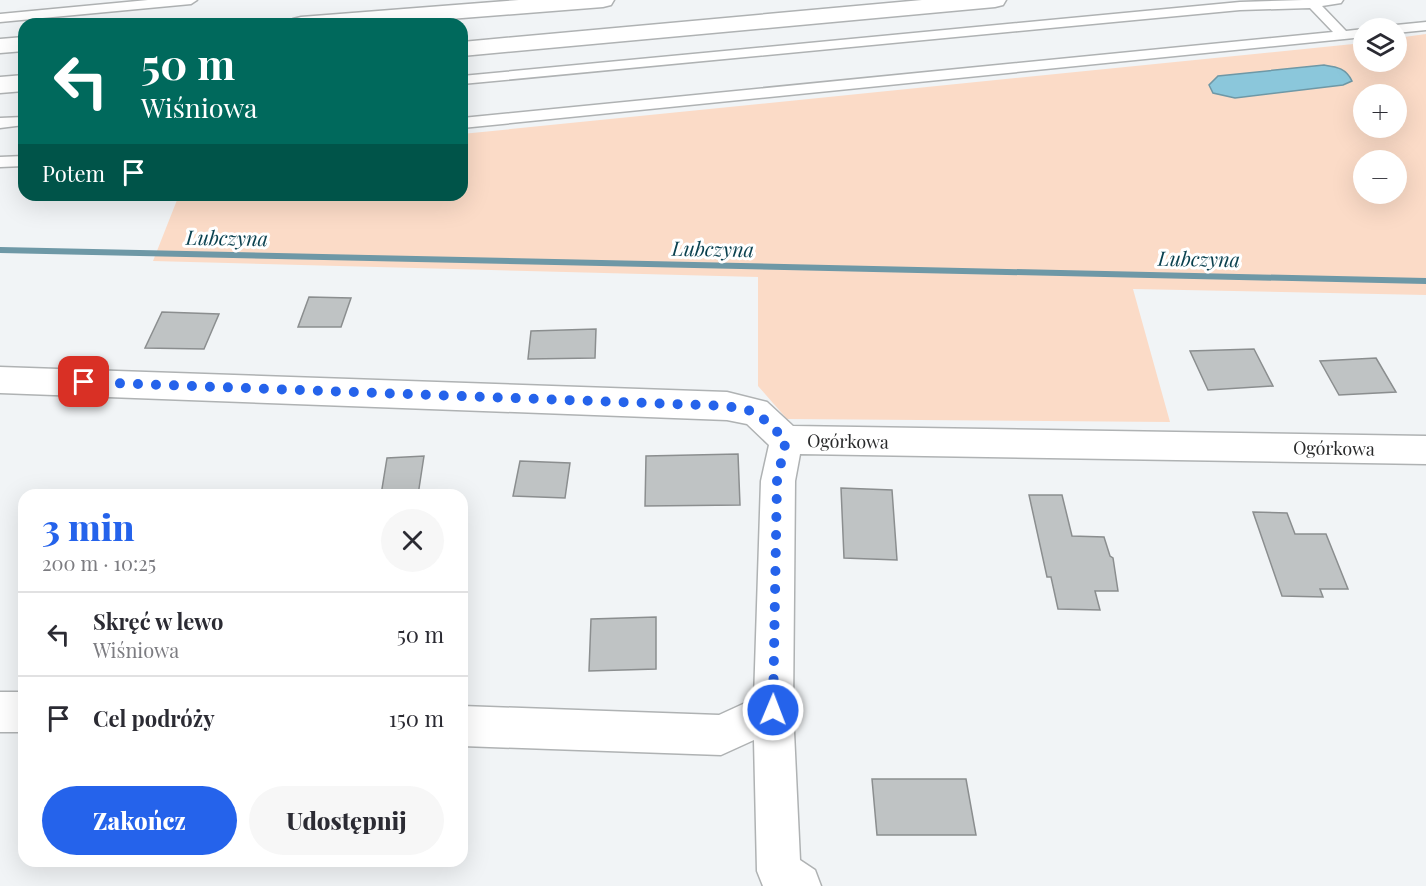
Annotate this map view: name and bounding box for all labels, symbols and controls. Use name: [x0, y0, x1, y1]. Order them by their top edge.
map controls: [1353, 18, 1407, 204]
button: layers: [1353, 18, 1407, 72]
text: 50 m: [141, 35, 235, 91]
icon: left: [42, 42, 120, 120]
button: +: [1353, 84, 1407, 138]
text: Wiśniowa: [141, 89, 257, 125]
button: −: [1353, 150, 1407, 204]
icon: arrive: [117, 156, 150, 189]
text: Potem: [42, 158, 105, 188]
water label: Lubczyna: [185, 223, 268, 251]
water label: Lubczyna: [671, 234, 754, 262]
water label: Lubczyna: [1157, 244, 1240, 272]
pin: [58, 356, 109, 407]
icon: arrive: [67, 365, 100, 398]
street label: Ogórkowa: [807, 428, 889, 454]
street label: Ogórkowa: [1293, 435, 1375, 461]
text: 3 min: [42, 502, 135, 550]
button: close: [381, 509, 444, 572]
text: 200 m · 10:25: [42, 549, 156, 576]
text: Skręć w lewo: [93, 606, 224, 636]
icon: left: [42, 618, 75, 651]
text: 50 m: [397, 619, 444, 649]
text: Wiśniowa: [93, 636, 179, 663]
position arrow: [741, 678, 805, 742]
icon: arrive: [42, 702, 75, 735]
text: Cel podróży: [93, 703, 215, 733]
text: 150 m: [389, 703, 444, 733]
button: Zakończ: [42, 786, 237, 855]
button: Udostępnij: [249, 786, 444, 855]

